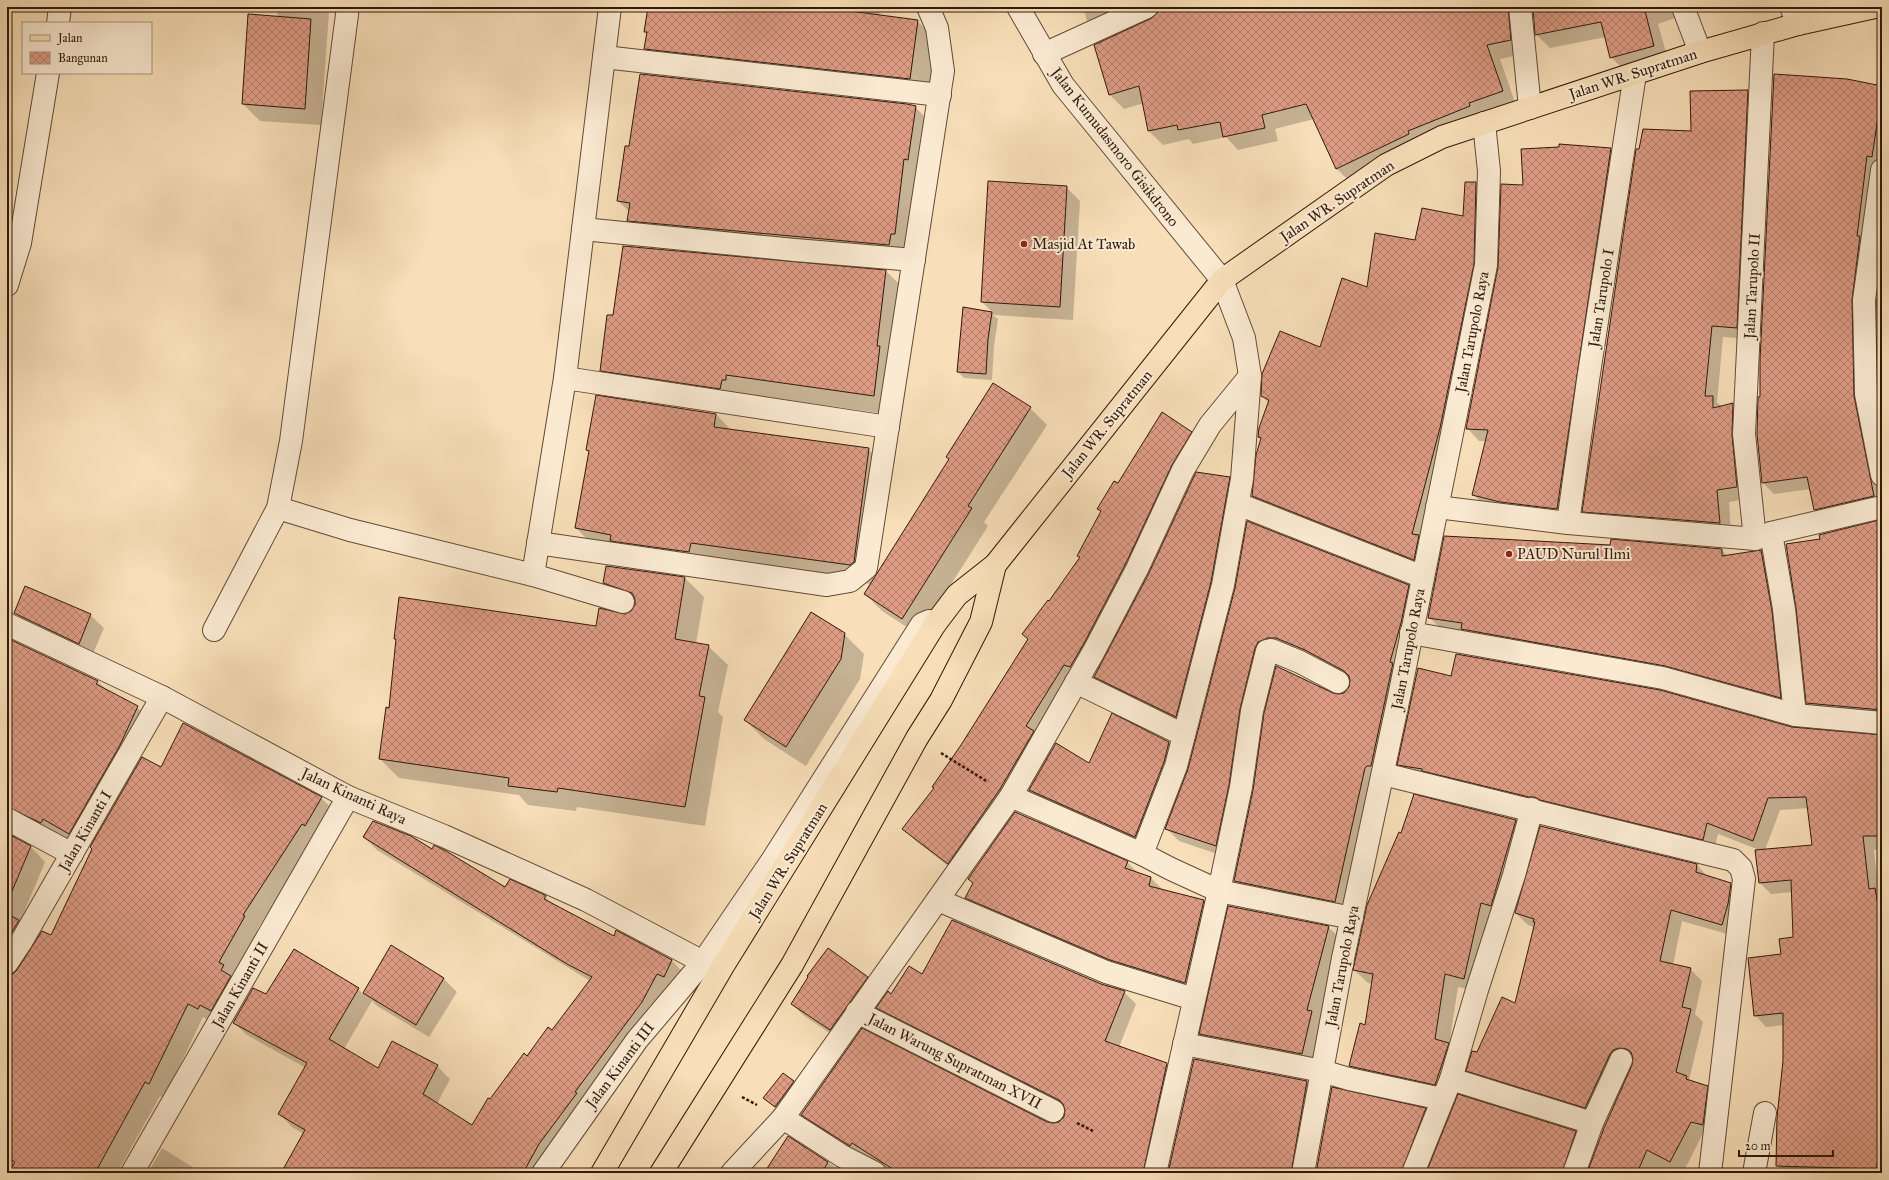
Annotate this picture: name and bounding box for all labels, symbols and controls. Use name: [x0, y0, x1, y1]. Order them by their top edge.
legend: [22, 22, 152, 74]
text: Jalan: [56, 31, 83, 46]
street label: Jalan WR. Supratman: [1565, 45, 1700, 105]
text: Bangunan: [58, 51, 108, 66]
street label: Jalan Kumudasmoro Gisikdrono: [1045, 62, 1183, 231]
street label: Jalan WR. Supratman: [1275, 156, 1398, 248]
street label: Jalan Tarupolo II: [1740, 233, 1765, 341]
place label: Masjid At Tawab: [1032, 235, 1135, 253]
marker: Masjid At Tawab: [1019, 239, 1029, 249]
street label: Jalan Tarupolo I: [1584, 247, 1619, 351]
street label: Jalan Tarupolo Raya: [1451, 269, 1494, 396]
street label: Jalan WR. Supratman: [1057, 366, 1157, 484]
place label: PAUD Nurul Ilmi: [1517, 545, 1630, 563]
marker: PAUD Nurul Ilmi: [1504, 549, 1514, 559]
street label: Jalan Tarupolo Raya: [1387, 586, 1430, 713]
street label: Jalan Kinanti Raya: [296, 763, 410, 829]
street label: Jalan Kinanti I: [54, 787, 116, 877]
street label: Jalan WR. Supratman: [744, 800, 832, 925]
street label: Jalan Tarupolo Raya: [1321, 903, 1364, 1030]
street label: Jalan Kinanti II: [207, 939, 273, 1034]
street label: Jalan Warung Supratman XVII: [863, 1008, 1045, 1114]
street label: Jalan Kinanti III: [581, 1018, 659, 1114]
scale bar: [1739, 1132, 1833, 1158]
text: 20 m: [1745, 1139, 1771, 1153]

